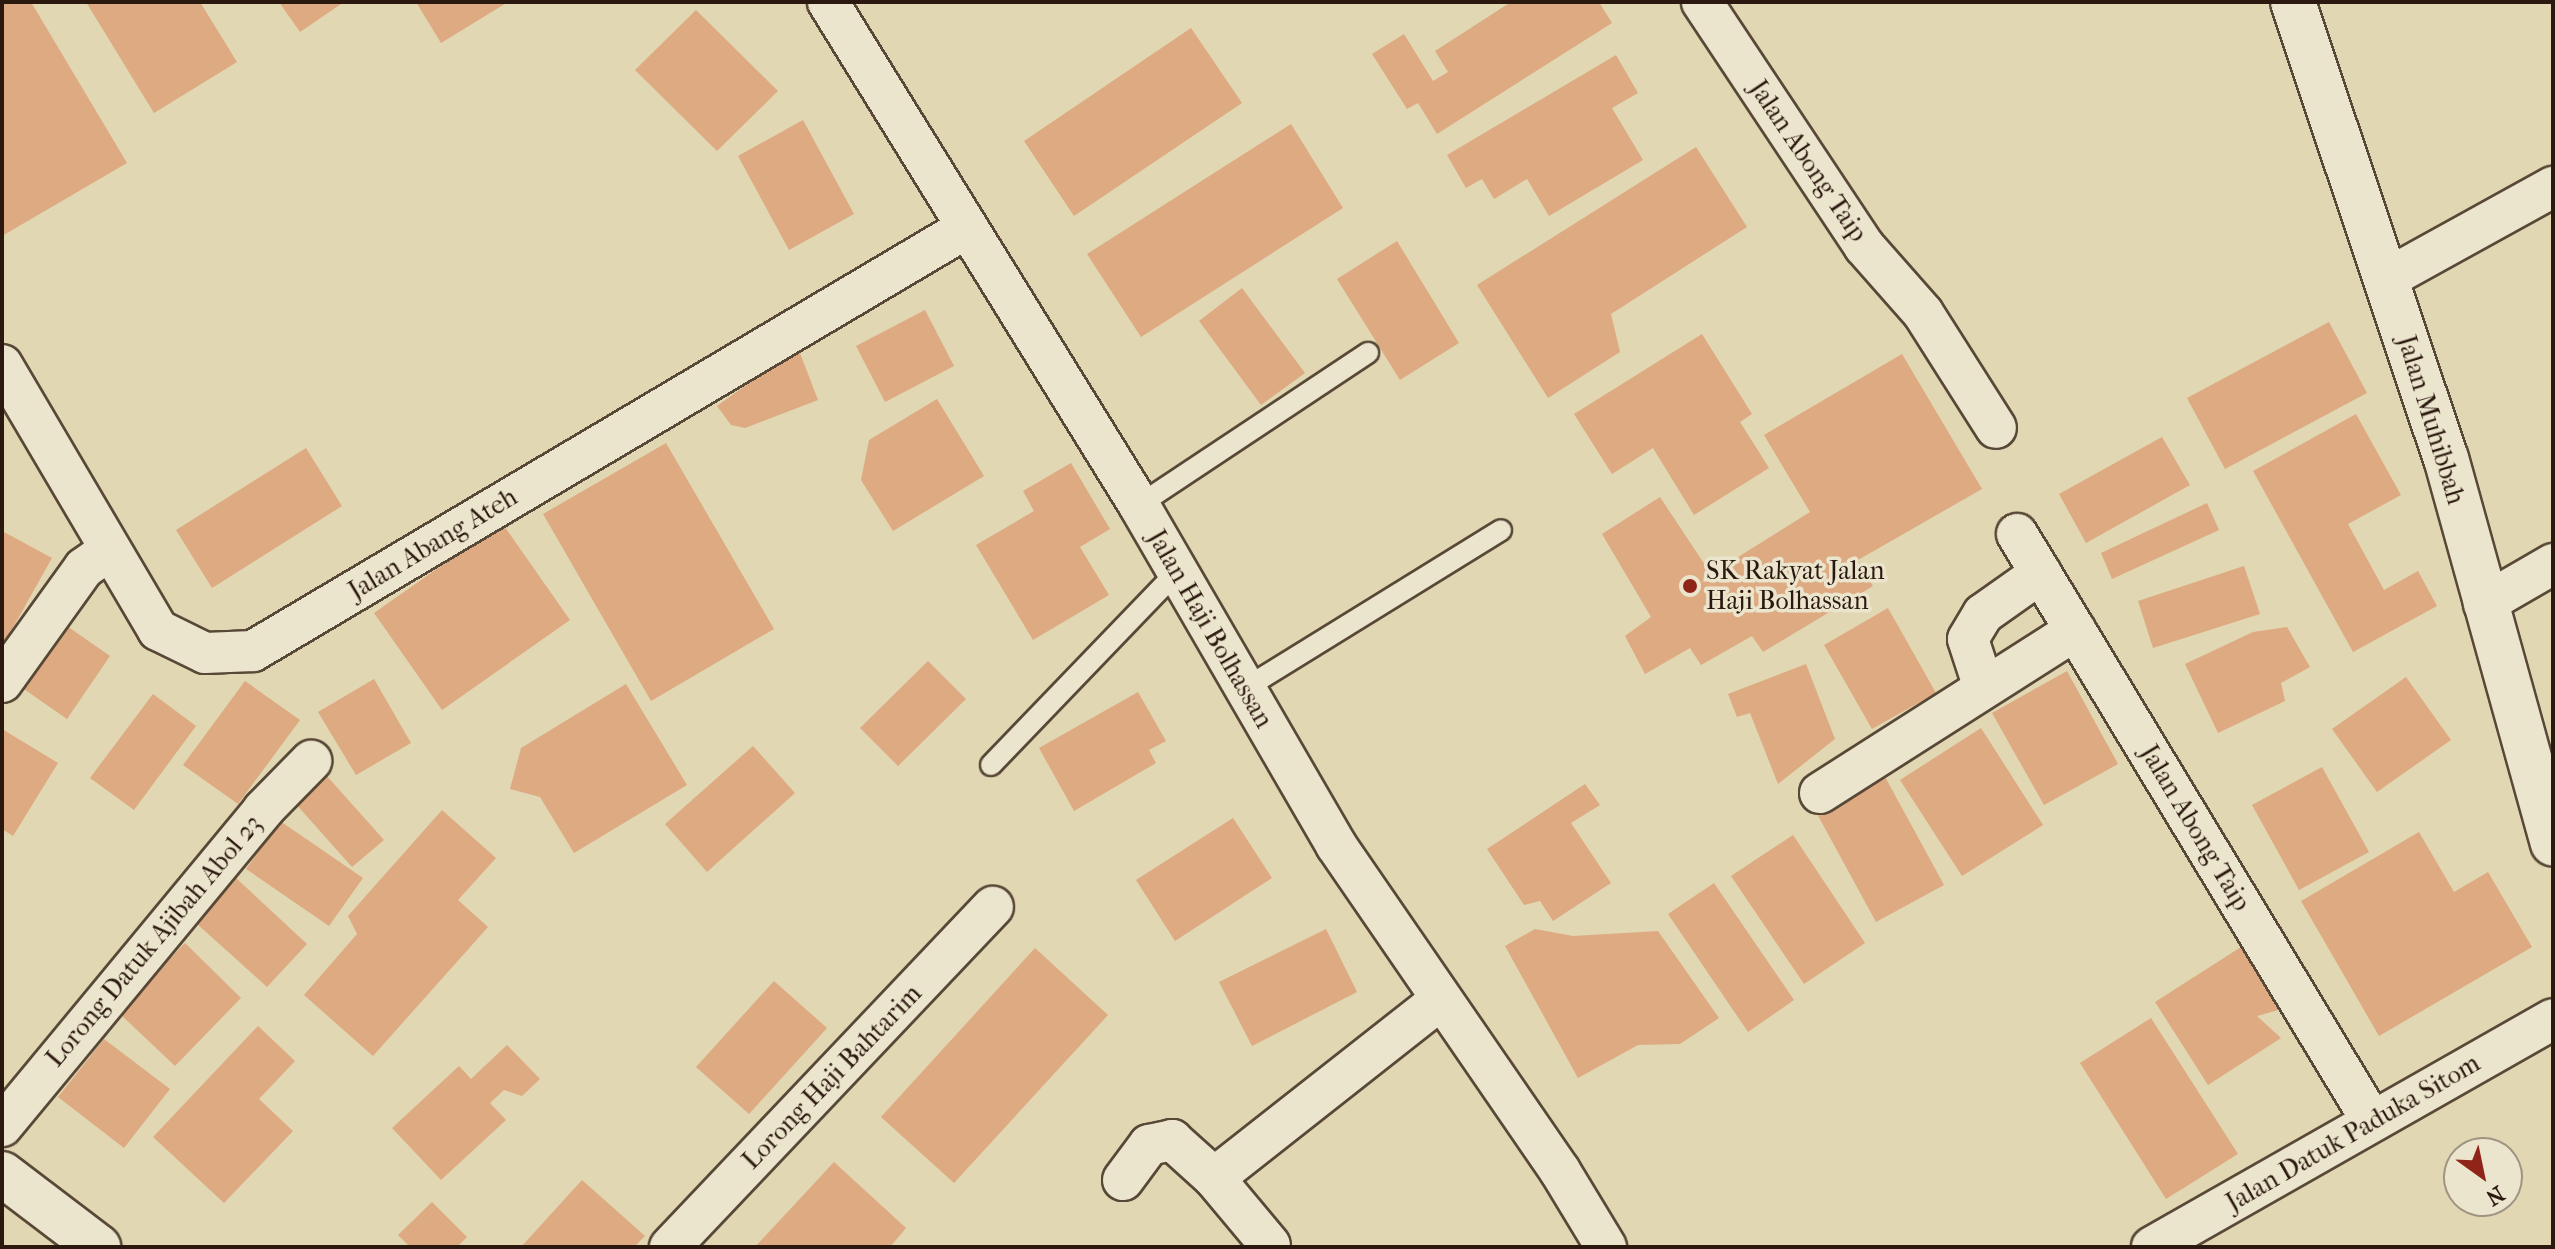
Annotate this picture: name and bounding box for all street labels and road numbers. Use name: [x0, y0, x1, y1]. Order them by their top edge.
street label: Jalan Abong Taip: [1742, 74, 1874, 248]
street label: Jalan Muhibbah: [2390, 332, 2472, 508]
street label: Jalan Abang Ateh: [343, 481, 523, 607]
street label: Jalan Haji Bolhassan: [1141, 524, 1279, 734]
street label: Jalan Abong Taip: [2133, 739, 2257, 917]
street label: Lorong Datuk Ajibah Abol 23: [39, 809, 269, 1073]
street label: Lorong Haji Bahtarim: [736, 978, 928, 1176]
street label: Jalan Datuk Paduka Sitom: [2221, 1048, 2485, 1218]

